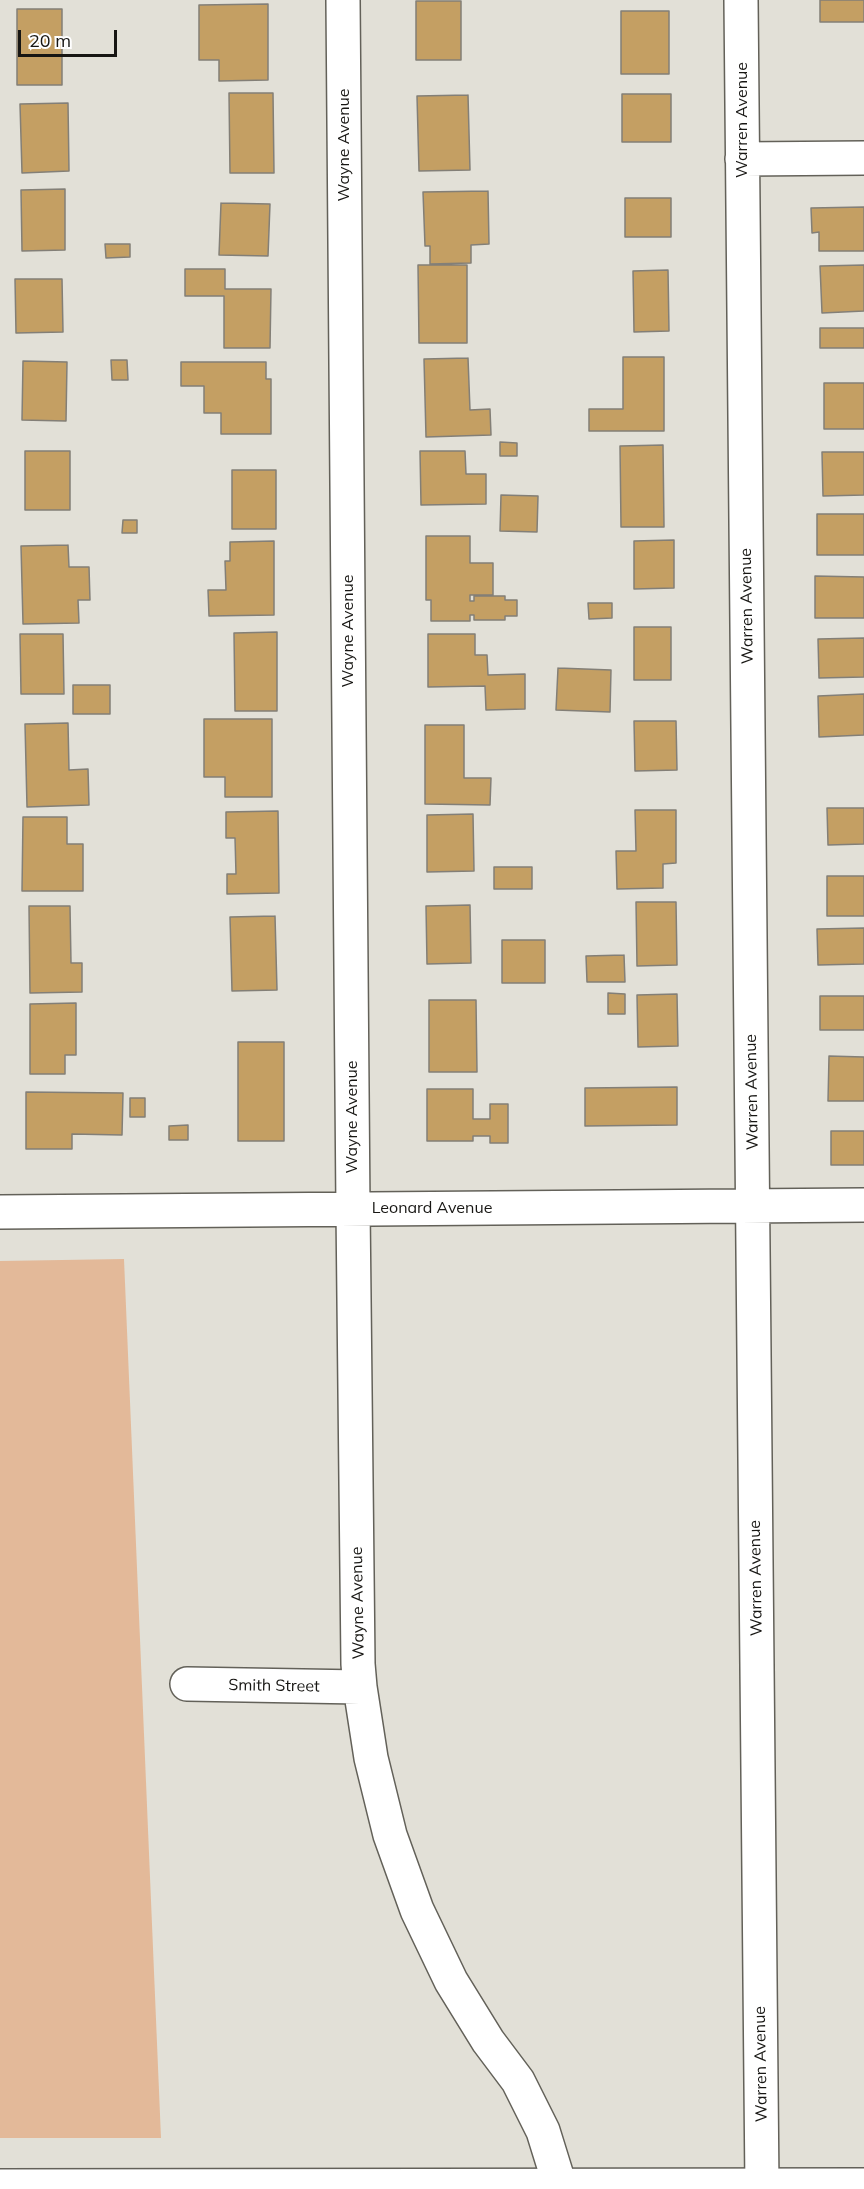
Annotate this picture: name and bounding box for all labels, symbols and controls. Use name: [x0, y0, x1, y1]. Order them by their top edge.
scale bar: [21, 18, 120, 56]
text: 20 m: [29, 29, 71, 52]
street label: Warren Avenue: [732, 62, 752, 178]
street label: Wayne Avenue: [334, 89, 354, 201]
street label: Warren Avenue: [736, 548, 758, 664]
street label: Wayne Avenue: [338, 575, 358, 687]
street label: Warren Avenue: [741, 1034, 763, 1150]
street label: Wayne Avenue: [342, 1061, 362, 1173]
street label: Leonard Avenue: [372, 1198, 492, 1218]
street label: Warren Avenue: [745, 1520, 767, 1636]
street label: Wayne Avenue: [347, 1546, 369, 1660]
street label: Smith Street: [228, 1676, 320, 1696]
street label: Warren Avenue: [750, 2006, 772, 2122]

